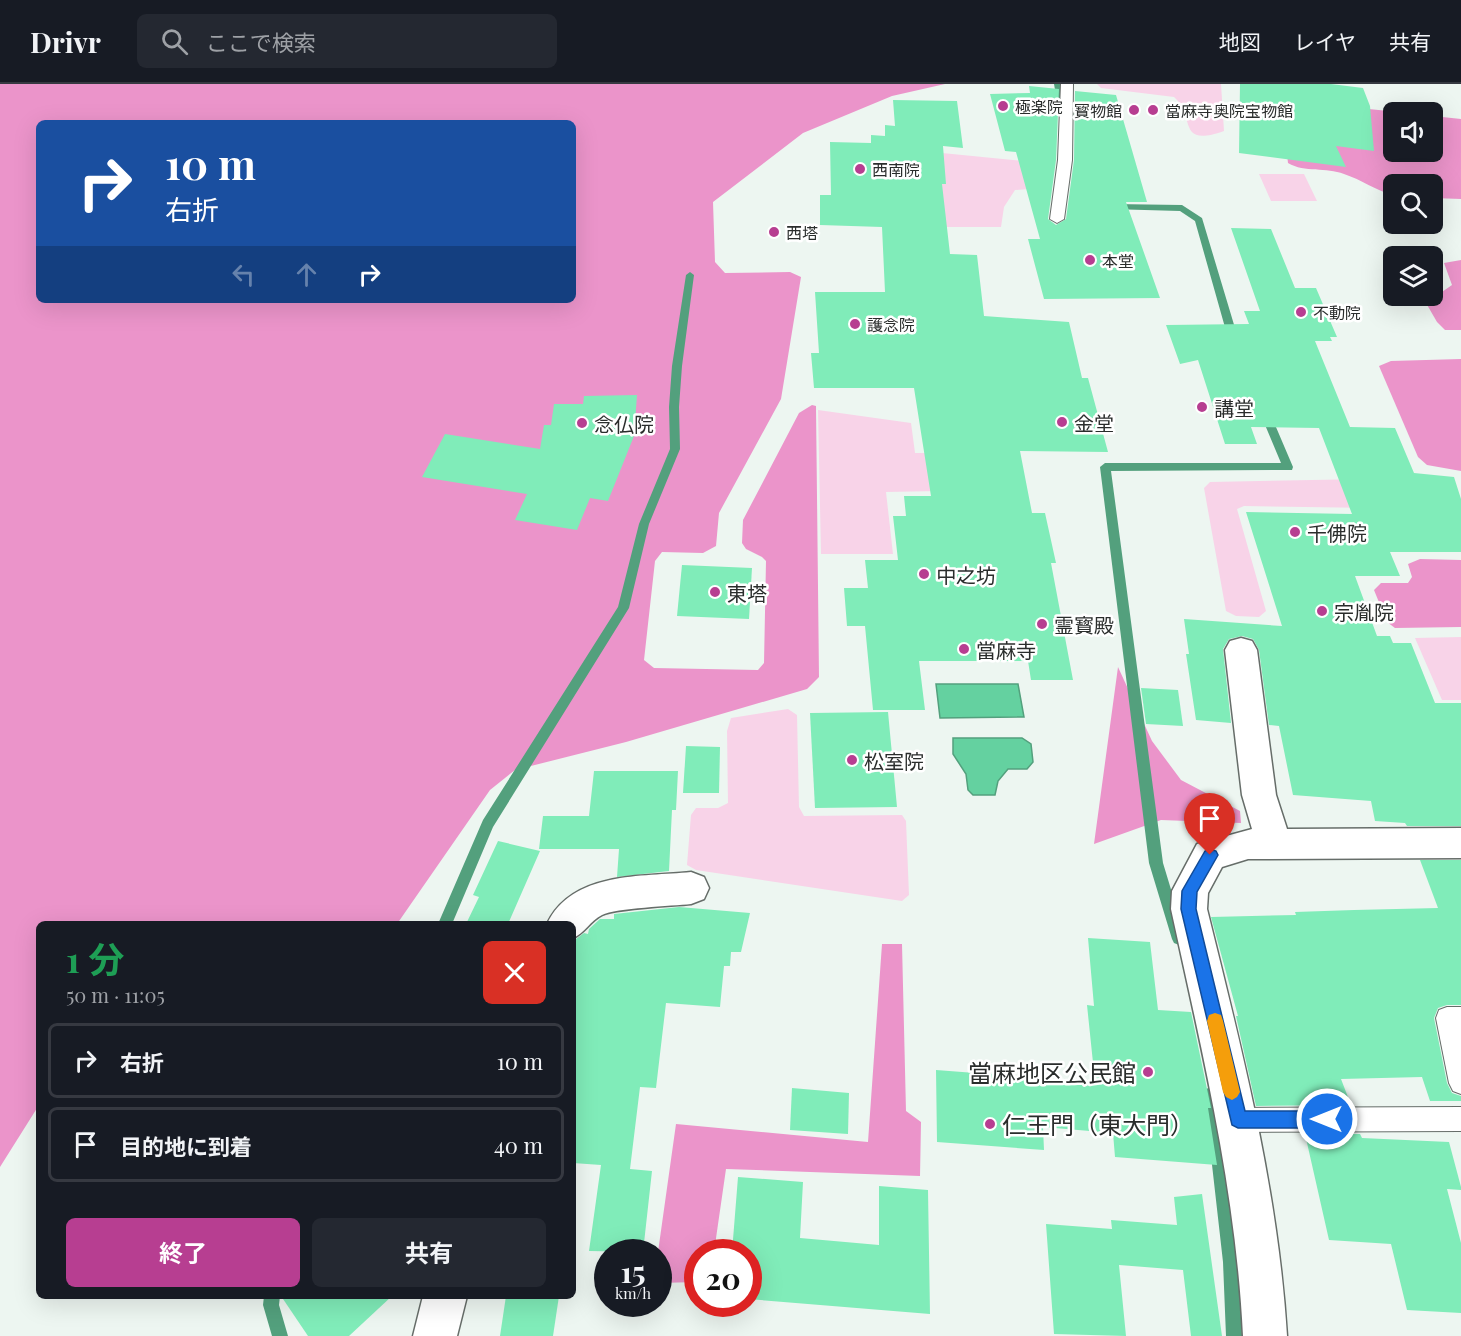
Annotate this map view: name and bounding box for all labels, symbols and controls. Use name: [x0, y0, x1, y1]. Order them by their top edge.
search box: [137, 14, 557, 68]
text: Drivr: [30, 23, 101, 60]
icon: search: [158, 25, 191, 58]
text: ここで検索: [206, 27, 316, 57]
text: 地図: [1219, 27, 1261, 55]
text: レイヤ: [1294, 27, 1356, 55]
text: 共有: [1389, 27, 1431, 55]
place label: 極楽院: [1015, 96, 1063, 117]
marker: 極楽院: [996, 99, 1010, 113]
place label: 寳物館: [1074, 100, 1122, 121]
place label: 當麻寺奥院宝物館: [1165, 100, 1293, 121]
map controls: [1383, 102, 1443, 306]
button: sound: [1383, 102, 1443, 162]
marker: 寳物館: [1127, 103, 1141, 117]
marker: 當麻寺奥院宝物館: [1146, 103, 1160, 117]
text: 10 m: [165, 135, 256, 191]
icon: right: [66, 144, 144, 222]
place label: 西南院: [872, 159, 920, 180]
marker: 西南院: [853, 162, 867, 176]
button: search: [1383, 174, 1443, 234]
text: 右折: [165, 191, 219, 227]
place label: 西塔: [786, 222, 818, 243]
marker: 西塔: [767, 225, 781, 239]
button: layers: [1383, 246, 1443, 306]
place label: 本堂: [1102, 250, 1134, 271]
marker: 本堂: [1083, 253, 1097, 267]
icon: left: [227, 258, 260, 291]
icon: ahead: [290, 258, 323, 291]
icon: right: [353, 258, 386, 291]
place label: 不動院: [1313, 302, 1361, 323]
marker: 不動院: [1294, 305, 1308, 319]
place label: 護念院: [867, 314, 915, 335]
marker: 護念院: [848, 317, 862, 331]
place label: 講堂: [1214, 394, 1254, 421]
marker: 講堂: [1195, 400, 1209, 414]
place label: 金堂: [1074, 409, 1114, 436]
place label: 念仏院: [594, 410, 654, 437]
marker: 金堂: [1055, 415, 1069, 429]
marker: 念仏院: [575, 416, 589, 430]
place label: 千佛院: [1307, 519, 1367, 546]
marker: 千佛院: [1288, 525, 1302, 539]
place label: 中之坊: [936, 561, 996, 588]
marker: 中之坊: [917, 567, 931, 581]
place label: 東塔: [727, 579, 767, 606]
marker: 東塔: [708, 585, 722, 599]
place label: 宗胤院: [1334, 598, 1394, 625]
marker: 宗胤院: [1315, 604, 1329, 618]
place label: 霊寳殿: [1054, 611, 1114, 638]
marker: 霊寳殿: [1035, 617, 1049, 631]
place label: 當麻寺: [976, 636, 1036, 663]
marker: 當麻寺: [957, 642, 971, 656]
place label: 松室院: [864, 747, 924, 774]
marker: 松室院: [845, 753, 859, 767]
pin: [1184, 793, 1235, 855]
icon: arrive: [1193, 802, 1226, 835]
text: 1 分: [66, 934, 124, 982]
button: close: [483, 941, 546, 1004]
text: 50 m · 11:05: [66, 981, 165, 1008]
icon: right: [69, 1044, 102, 1077]
text: 10 m: [497, 1046, 543, 1076]
text: 右折: [120, 1047, 164, 1077]
place label: 當麻地区公民館: [968, 1056, 1136, 1088]
marker: 當麻地区公民館: [1141, 1065, 1155, 1079]
position arrow: [1295, 1087, 1359, 1151]
place label: 仁王門（東大門）: [1002, 1108, 1194, 1140]
marker: 仁王門（東大門）: [983, 1117, 997, 1131]
icon: arrive: [69, 1128, 102, 1161]
text: 40 m: [494, 1130, 543, 1160]
text: 目的地に到着: [120, 1131, 252, 1161]
button: 終了: [66, 1218, 300, 1287]
button: 共有: [312, 1218, 546, 1287]
speed limit sign: 20: [684, 1239, 762, 1317]
text: 15: [621, 1251, 645, 1291]
text: km/h: [615, 1283, 651, 1303]

